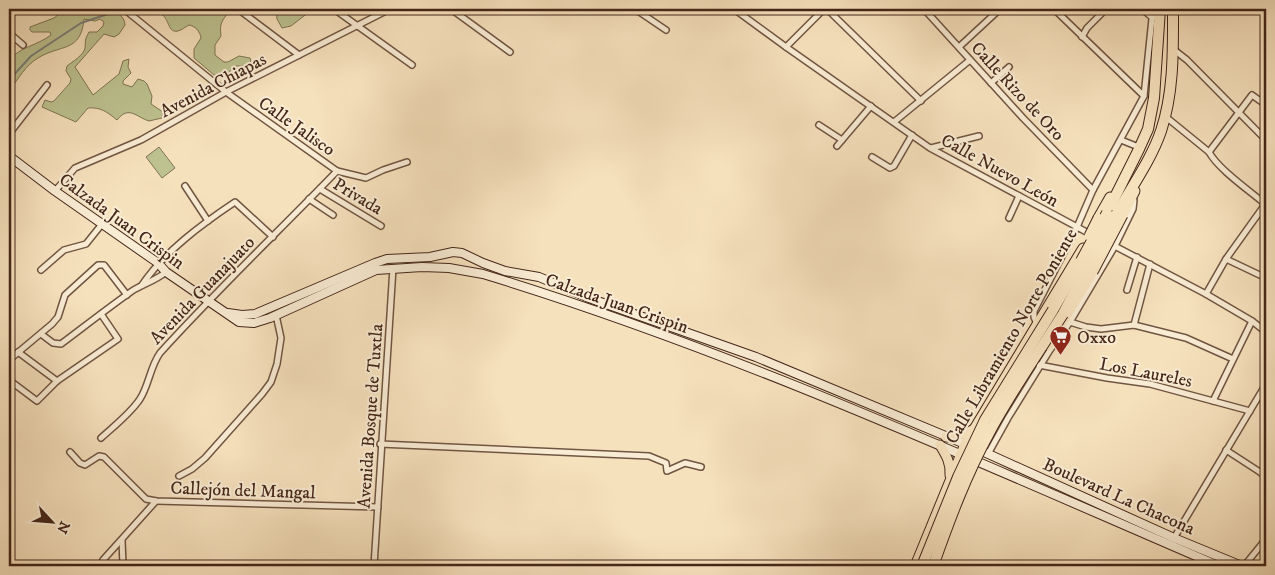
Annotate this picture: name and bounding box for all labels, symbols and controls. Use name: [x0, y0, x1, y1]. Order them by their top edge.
street label: Calle Rizo de Oro: [966, 38, 1069, 146]
street label: Avenida Chiapas: [156, 49, 270, 123]
street label: Calle Jalisco: [254, 92, 339, 161]
street label: Calle Nuevo León: [937, 129, 1063, 213]
street label: Calzada Juan Crispin: [54, 169, 189, 275]
street label: Privada: [329, 174, 387, 220]
street label: Calle Libramiento Norte Poniente: [941, 225, 1083, 448]
street label: Avenida Guanajuato: [145, 232, 260, 349]
street label: Calzada Juan Crispin: [542, 269, 692, 339]
street label: Avenida Bosque de Tuxtla: [354, 323, 388, 509]
supermarket icon: Oxxo: [1049, 325, 1073, 356]
place label: Oxxo: [1077, 327, 1116, 349]
street label: Los Laureles: [1098, 353, 1194, 393]
street label: Boulevard La Chacona: [1039, 454, 1198, 540]
street label: Callejón del Mangal: [170, 477, 316, 505]
north arrow: [28, 498, 78, 548]
text: N: [52, 518, 73, 537]

